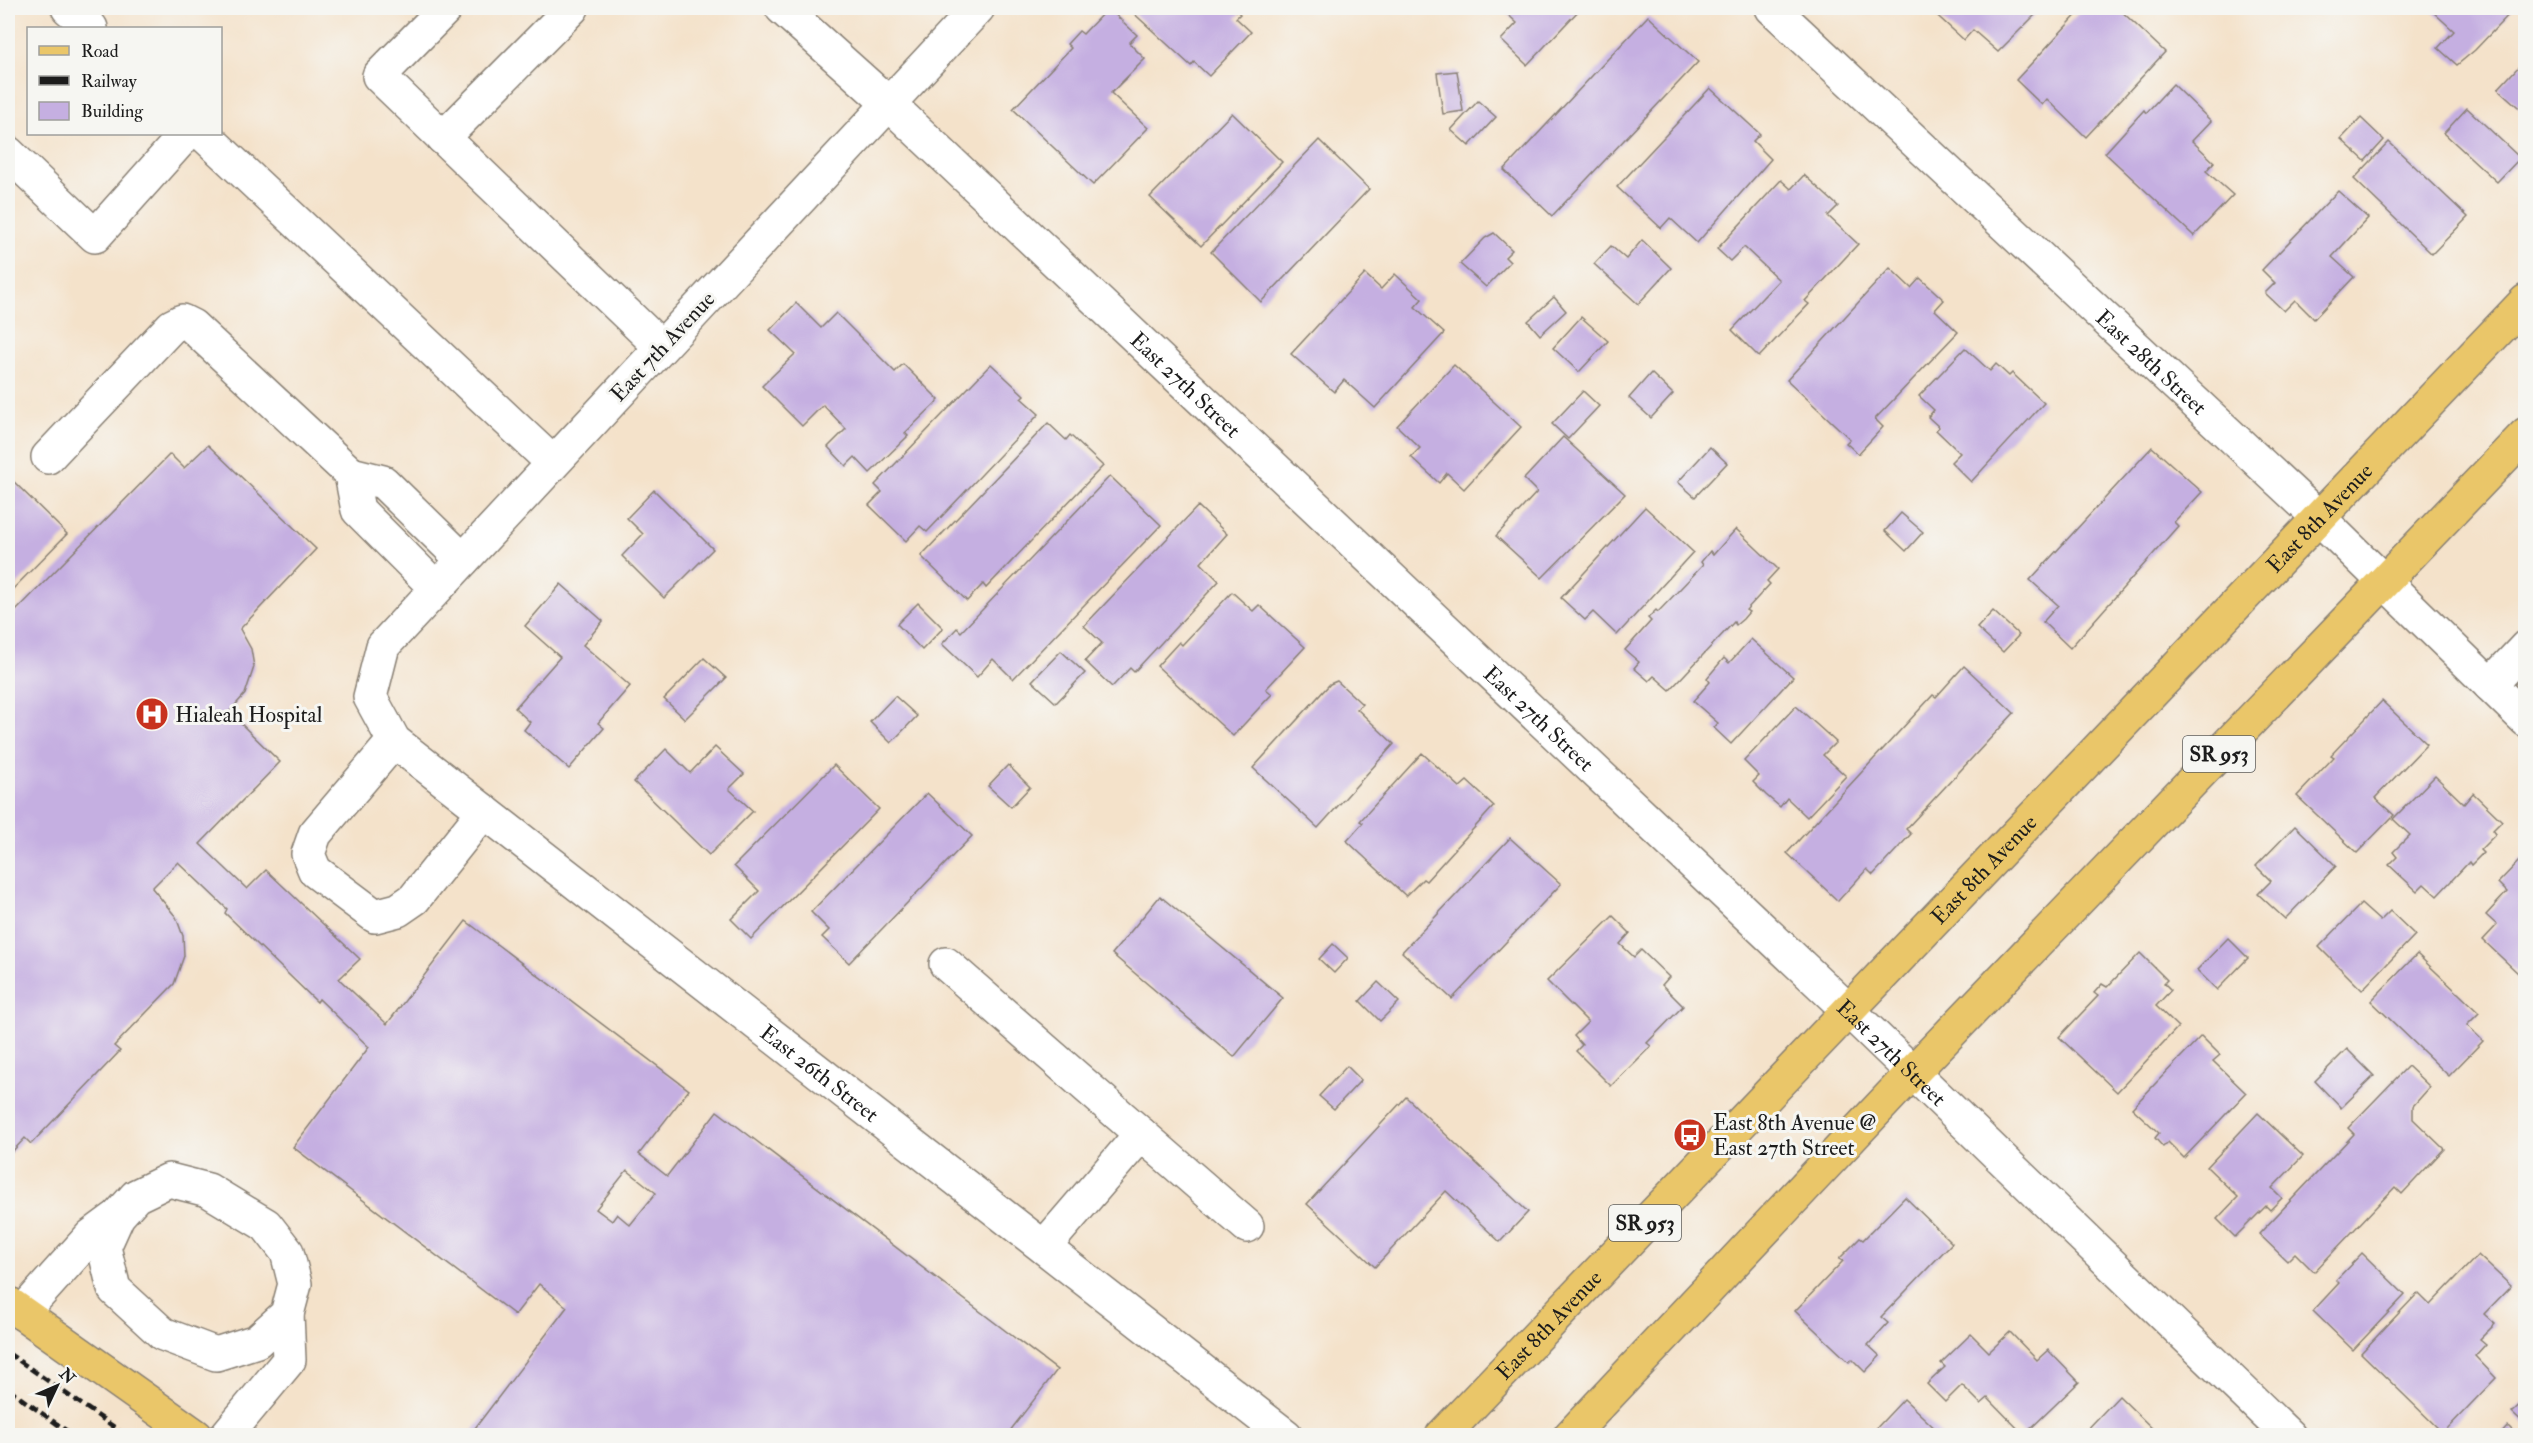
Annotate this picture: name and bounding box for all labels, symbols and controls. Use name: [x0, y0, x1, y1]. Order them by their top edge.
legend: [27, 27, 222, 135]
text: Road: [81, 40, 119, 63]
text: Railway: [81, 70, 138, 93]
text: Building: [81, 100, 144, 123]
street label: East 7th Avenue: [604, 285, 721, 408]
street label: East 28th Street: [2089, 304, 2212, 421]
street label: East 27th Street: [1124, 326, 1246, 444]
street label: East 8th Avenue: [2261, 457, 2379, 579]
street label: East 27th Street: [1477, 660, 1600, 778]
hospital icon: Hialeah Hospital: [134, 696, 170, 732]
place label: Hialeah Hospital: [175, 701, 323, 730]
road number: SR 953: [2183, 736, 2255, 772]
street label: East 8th Avenue: [1925, 809, 2043, 931]
street label: East 27th Street: [1830, 994, 1952, 1112]
street label: East 26th Street: [754, 1019, 884, 1129]
place label: East 8th Avenue @ East 27th Street: [1713, 1109, 1876, 1162]
bus stop icon: East 8th Avenue @ East 27th Street: [1672, 1117, 1708, 1153]
road number: SR 953: [1609, 1205, 1681, 1241]
street label: East 8th Avenue: [1490, 1264, 1608, 1386]
north arrow: [27, 1356, 87, 1416]
text: N: [54, 1363, 80, 1389]

